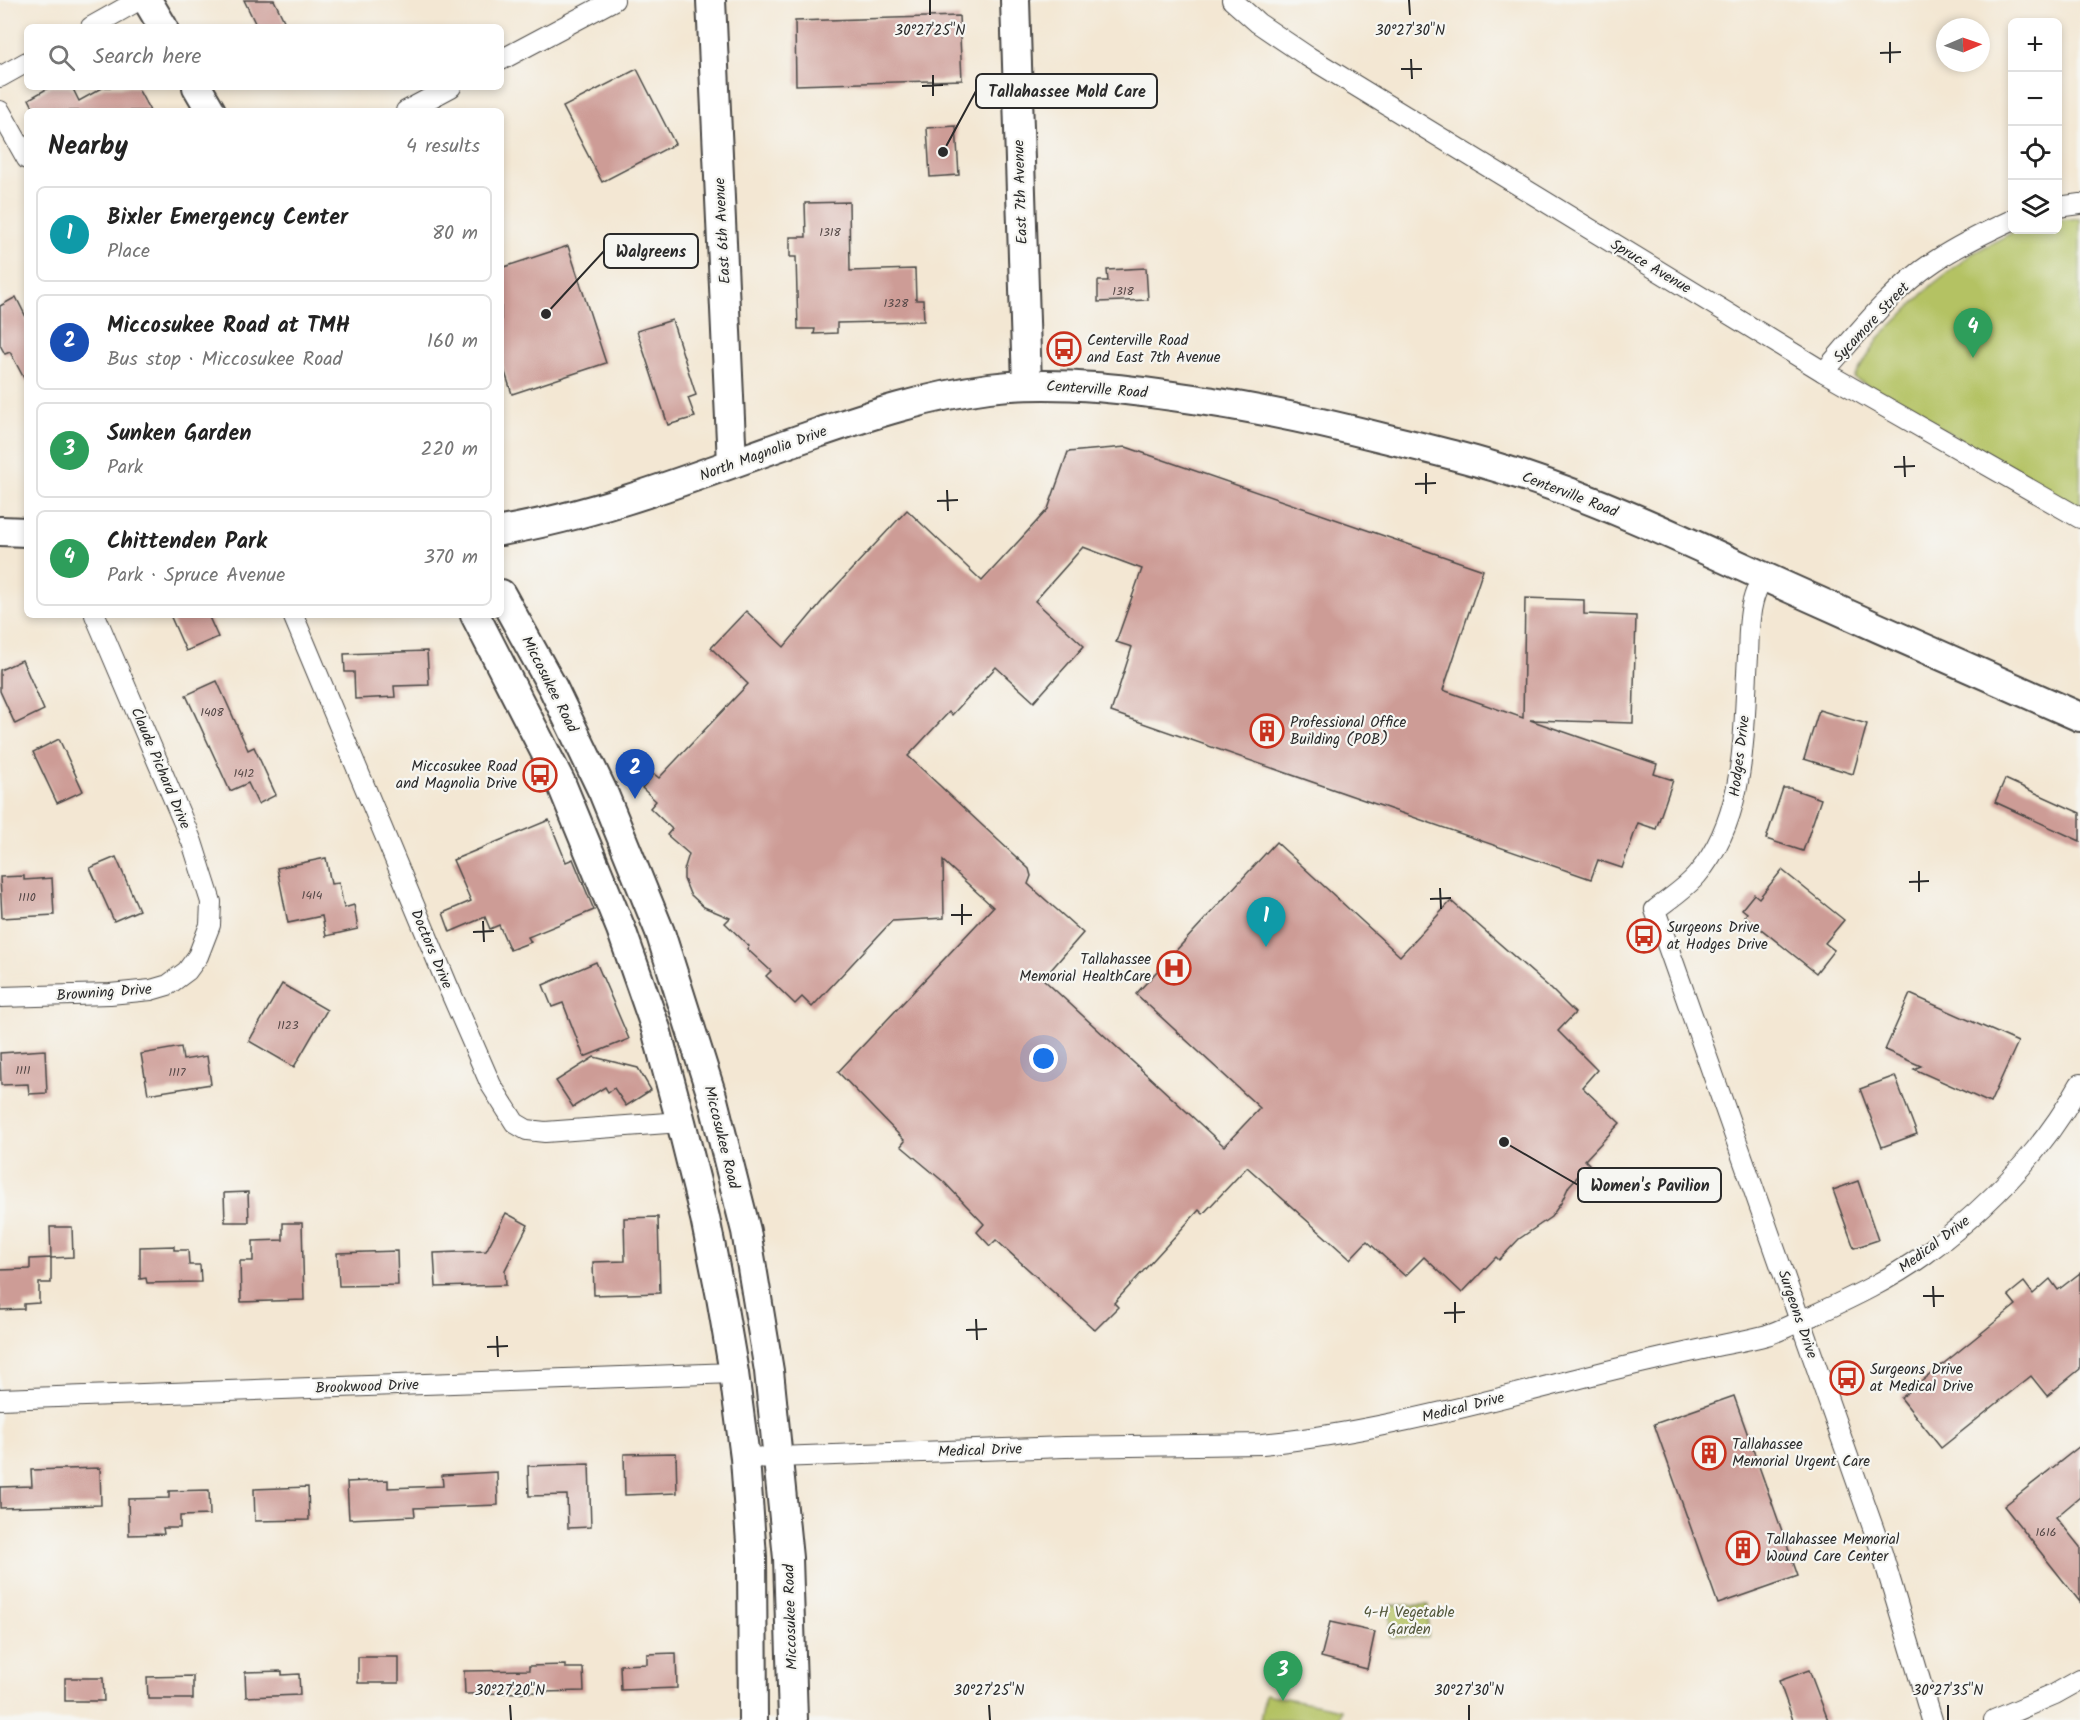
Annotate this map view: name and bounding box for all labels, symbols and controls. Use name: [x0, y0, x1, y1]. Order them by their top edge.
north arrow: [1936, 18, 1990, 72]
map controls: [2008, 18, 2062, 234]
button: +: [2008, 18, 2062, 72]
text: 30°27'25"N: [895, 19, 965, 43]
text: 30°27'30"N: [1375, 19, 1445, 43]
search box: [24, 24, 504, 90]
text: Search here: [93, 40, 201, 75]
icon: search: [45, 41, 78, 74]
button: −: [2008, 72, 2062, 126]
callout: Tallahassee Mold Care: [976, 74, 1157, 108]
text: Tallahassee Mold Care: [988, 80, 1146, 105]
text: Nearby: [48, 126, 128, 168]
button: locate: [2008, 126, 2062, 180]
text: 4 results: [406, 131, 480, 163]
street label: East 7th Avenue: [1007, 139, 1035, 245]
street label: East 6th Avenue: [708, 177, 738, 285]
button: layers: [2008, 180, 2062, 234]
text: Bixler Emergency Center: [107, 201, 348, 236]
text: 1: [66, 218, 73, 250]
text: 80 m: [432, 218, 478, 250]
house number: 1318: [819, 223, 842, 242]
street label: Spruce Avenue: [1605, 233, 1696, 301]
callout: Walgreens: [604, 234, 698, 268]
text: Place: [107, 236, 150, 268]
text: Walgreens: [616, 240, 687, 265]
street label: Sycamore Street: [1828, 277, 1916, 369]
house number: 1318: [1112, 282, 1135, 301]
house number: 1328: [884, 294, 909, 313]
pin: 4: [1954, 308, 1992, 358]
text: Miccosukee Road at TMH: [107, 309, 350, 344]
text: 2: [64, 326, 75, 358]
text: 160 m: [427, 326, 478, 358]
place label: Centerville Road and East 7th Avenue: [1087, 329, 1221, 370]
bus stop icon: Centerville Road and East 7th Avenue: [1046, 331, 1082, 367]
text: Bus stop · Miccosukee Road: [107, 344, 343, 376]
street label: Centerville Road: [1046, 374, 1149, 406]
text: Sunken Garden: [107, 417, 251, 452]
street label: North Magnolia Drive: [696, 420, 831, 488]
text: 3: [64, 434, 75, 466]
text: 220 m: [421, 434, 478, 466]
text: Park: [107, 452, 143, 484]
street label: Centerville Road: [1518, 466, 1622, 524]
text: Chittenden Park: [107, 525, 267, 560]
text: 4: [64, 542, 75, 574]
text: 370 m: [423, 542, 478, 574]
text: Park · Spruce Avenue: [107, 560, 285, 592]
street label: Miccosukee Road: [514, 632, 584, 737]
house number: 1408: [200, 703, 225, 722]
street label: Claude Pichard Drive: [124, 704, 197, 833]
place label: Professional Office Building (POB): [1290, 711, 1407, 752]
building icon: Professional Office Building (POB): [1249, 713, 1285, 749]
street label: Hodges Drive: [1723, 714, 1757, 798]
pin: 2: [616, 750, 654, 799]
place label: Miccosukee Road and Magnolia Drive: [396, 755, 518, 796]
bus stop icon: Miccosukee Road and Magnolia Drive: [522, 757, 558, 793]
house number: 1412: [233, 764, 255, 783]
house number: 1414: [302, 886, 323, 905]
house number: 1110: [18, 888, 36, 907]
pin: 1: [1246, 898, 1286, 947]
street label: Doctors Drive: [404, 906, 459, 993]
place label: Surgeons Drive at Hodges Drive: [1667, 916, 1768, 957]
bus stop icon: Surgeons Drive at Hodges Drive: [1626, 918, 1662, 954]
place label: Tallahassee Memorial HealthCare: [1019, 948, 1151, 989]
hospital icon: Tallahassee Memorial HealthCare: [1156, 950, 1192, 986]
street label: Browning Drive: [56, 978, 153, 1008]
house number: 1123: [277, 1016, 299, 1035]
your location: [1029, 1044, 1058, 1073]
house number: 1111: [15, 1061, 31, 1080]
house number: 1117: [169, 1063, 186, 1082]
street label: Miccosukee Road: [697, 1083, 746, 1192]
callout: Women's Pavilion: [1578, 1168, 1721, 1202]
text: Women's Pavilion: [1590, 1174, 1710, 1199]
street label: Medical Drive: [1894, 1210, 1976, 1280]
street label: Surgeons Drive: [1771, 1267, 1824, 1362]
place label: Surgeons Drive at Medical Drive: [1870, 1358, 1973, 1399]
bus stop icon: Surgeons Drive at Medical Drive: [1829, 1360, 1865, 1396]
street label: Brookwood Drive: [315, 1373, 419, 1401]
street label: Medical Drive: [1419, 1386, 1507, 1430]
place label: Tallahassee Memorial Urgent Care: [1732, 1433, 1870, 1474]
building icon: Tallahassee Memorial Urgent Care: [1691, 1435, 1727, 1471]
street label: Medical Drive: [937, 1438, 1023, 1464]
house number: 1616: [2036, 1523, 2056, 1542]
place label: Tallahassee Memorial Wound Care Center: [1766, 1528, 1900, 1569]
building icon: Tallahassee Memorial Wound Care Center: [1725, 1530, 1761, 1566]
street label: Miccosukee Road: [777, 1563, 805, 1670]
park label: 4-H Vegetable Garden: [1364, 1601, 1455, 1642]
pin: 3: [1264, 1652, 1302, 1701]
text: 30°27'20"N: [475, 1679, 545, 1703]
text: 30°27'25"N: [954, 1679, 1024, 1703]
text: 30°27'30"N: [1434, 1679, 1504, 1703]
text: 30°27'35"N: [1913, 1679, 1983, 1703]

